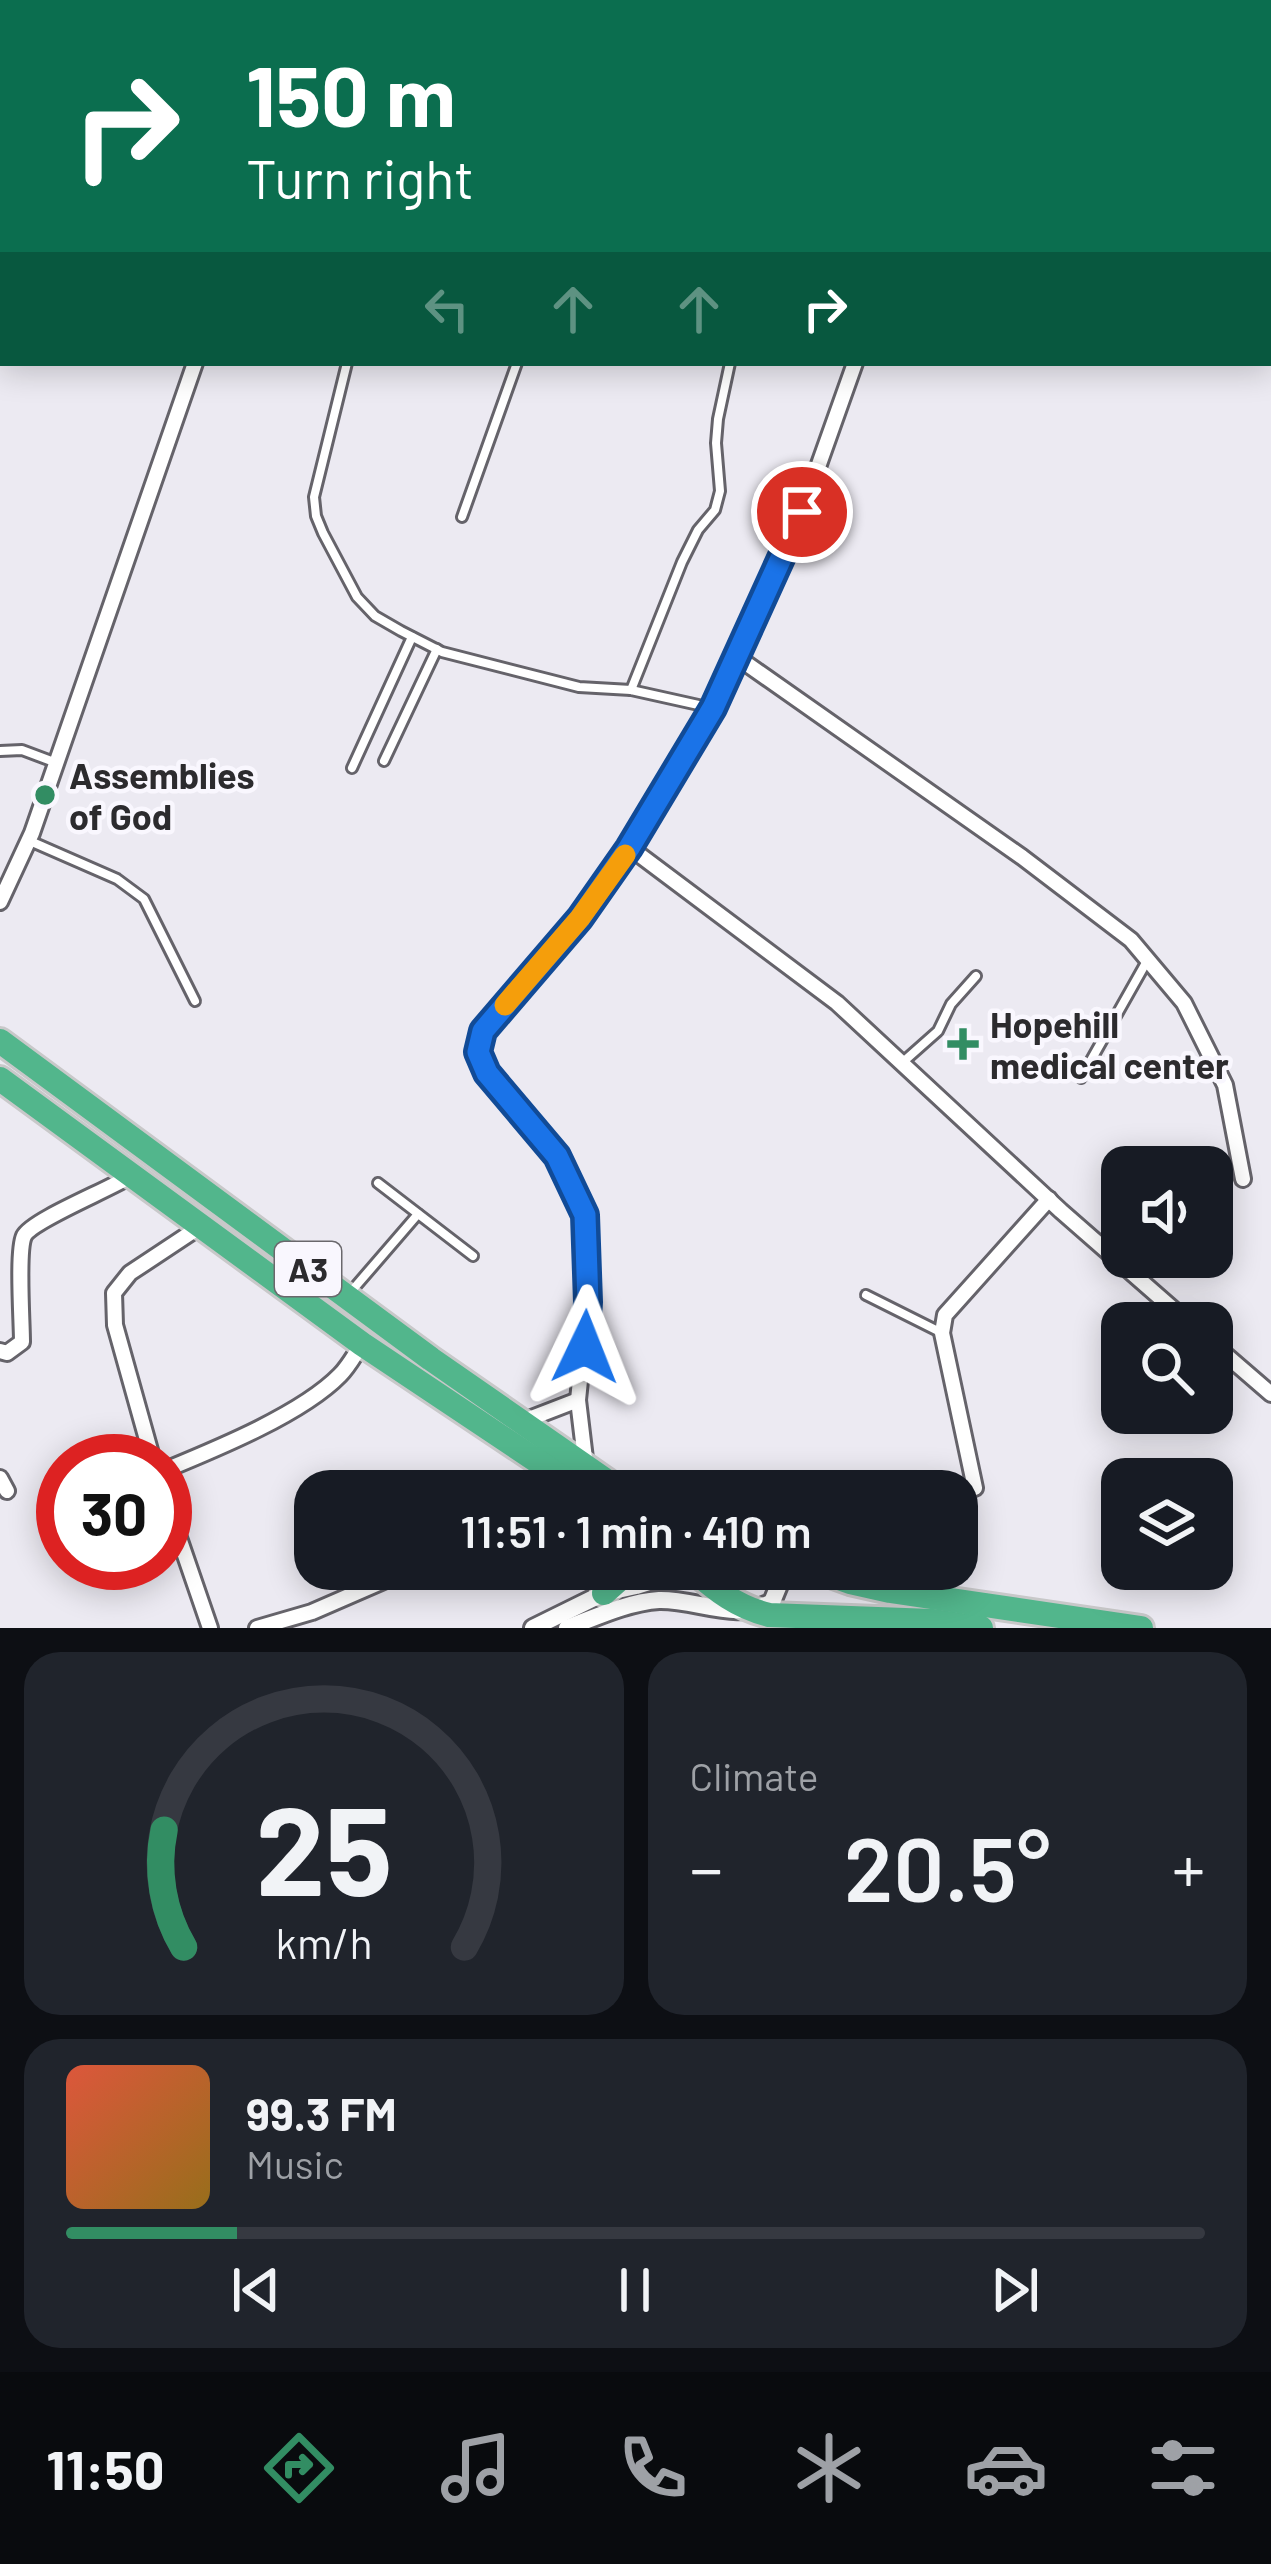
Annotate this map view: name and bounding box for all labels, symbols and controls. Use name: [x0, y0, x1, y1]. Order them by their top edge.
text: 150 m: [246, 43, 456, 144]
icon: right: [48, 48, 204, 204]
text: Turn right: [246, 145, 474, 210]
icon: left: [414, 276, 480, 342]
icon: ahead: [540, 276, 606, 342]
icon: ahead: [666, 276, 732, 342]
icon: right: [792, 276, 858, 342]
pin: [751, 461, 853, 563]
icon: arrive: [769, 479, 835, 545]
place label: Assemblies of God: [69, 753, 255, 837]
marker: Assemblies of God: [32, 782, 58, 808]
place label: Hopehill medical center: [990, 1002, 1229, 1086]
marker: Hopehill medical center: [947, 1028, 979, 1060]
map controls: [1101, 1146, 1233, 1590]
button: sound: [1101, 1146, 1233, 1278]
road number: A3: [275, 1242, 341, 1296]
position arrow: [522, 1284, 648, 1410]
button: search: [1101, 1302, 1233, 1434]
speed limit sign: 30: [36, 1434, 192, 1590]
button: layers: [1101, 1458, 1233, 1590]
text: 11:51 · 1 min · 410 m: [460, 1503, 812, 1557]
text: Climate: [690, 1752, 819, 1799]
text: 25: [255, 1771, 392, 1921]
text: 20.5°: [844, 1812, 1051, 1920]
text: −: [690, 1827, 723, 1906]
text: +: [1172, 1827, 1205, 1906]
text: km/h: [275, 1915, 372, 1967]
text: 99.3 FM: [246, 2086, 397, 2140]
text: Music: [246, 2140, 344, 2187]
icon: previous: [223, 2257, 289, 2323]
icon: pause: [602, 2257, 668, 2323]
icon: next: [982, 2257, 1048, 2323]
icon: directions: [257, 2426, 341, 2510]
icon: music: [434, 2426, 518, 2510]
icon: phone: [611, 2426, 695, 2510]
icon: climate: [787, 2426, 871, 2510]
icon: car: [964, 2426, 1048, 2510]
icon: filters: [1141, 2426, 1225, 2510]
text: 11:50: [46, 2436, 165, 2501]

